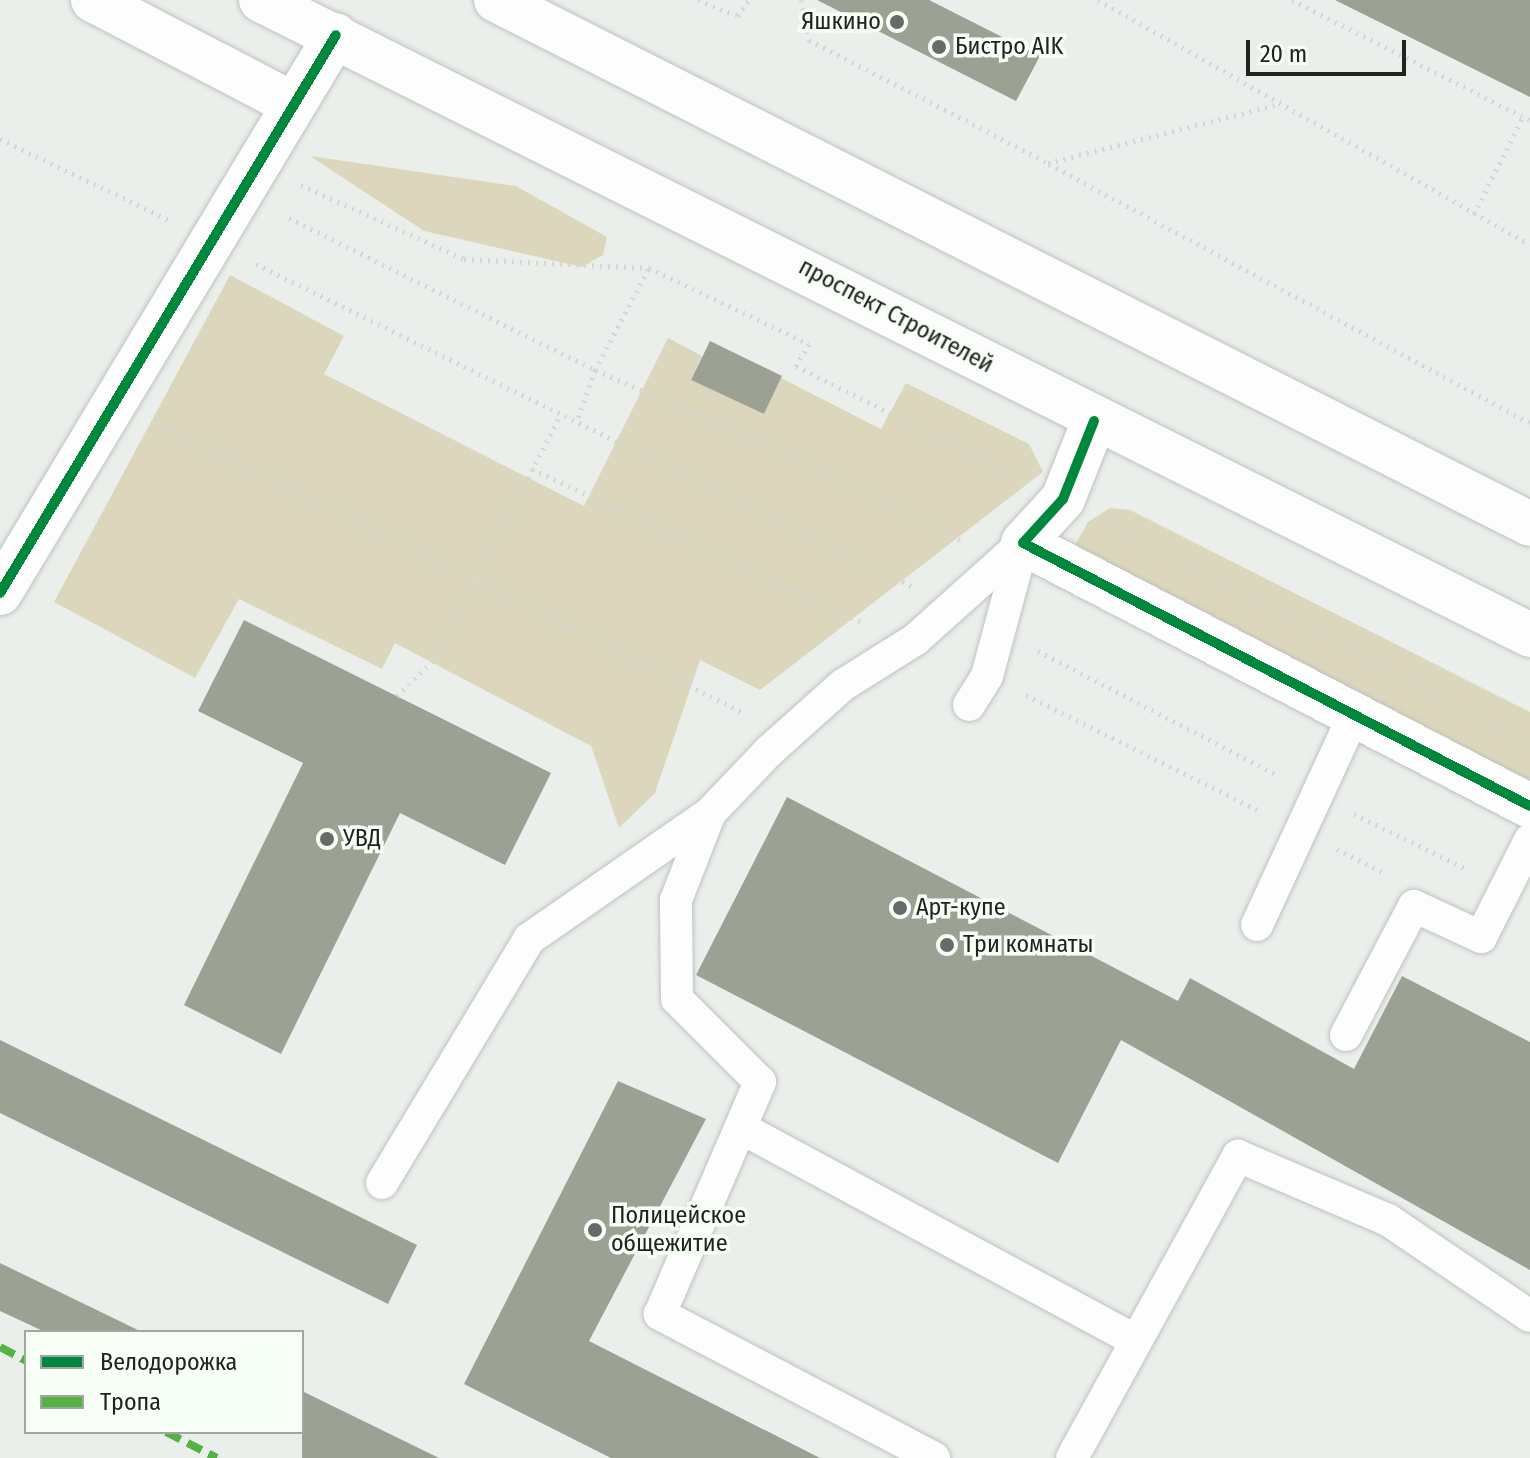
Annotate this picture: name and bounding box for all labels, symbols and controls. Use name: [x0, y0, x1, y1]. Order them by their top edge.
place label: Яшкино: [801, 8, 881, 36]
marker: Яшкино: [888, 13, 906, 31]
scale bar: [1250, 24, 1410, 74]
place label: Бистро AIK: [955, 33, 1063, 61]
marker: Бистро AIK: [930, 38, 948, 56]
text: 20 m: [1260, 40, 1307, 68]
street label: проспект Строителей: [794, 252, 998, 380]
place label: УВД: [343, 825, 381, 853]
marker: УВД: [318, 830, 336, 848]
place label: Арт-купе: [916, 894, 1005, 922]
marker: Арт-купе: [891, 899, 909, 917]
place label: Три комнаты: [963, 931, 1093, 959]
marker: Три комнаты: [938, 936, 956, 954]
place label: Полицейское общежитие: [611, 1202, 746, 1258]
marker: Полицейское общежитие: [586, 1221, 604, 1239]
legend: [24, 1330, 304, 1434]
text: Велодорожка: [100, 1348, 237, 1376]
text: Тропа: [100, 1388, 161, 1416]

